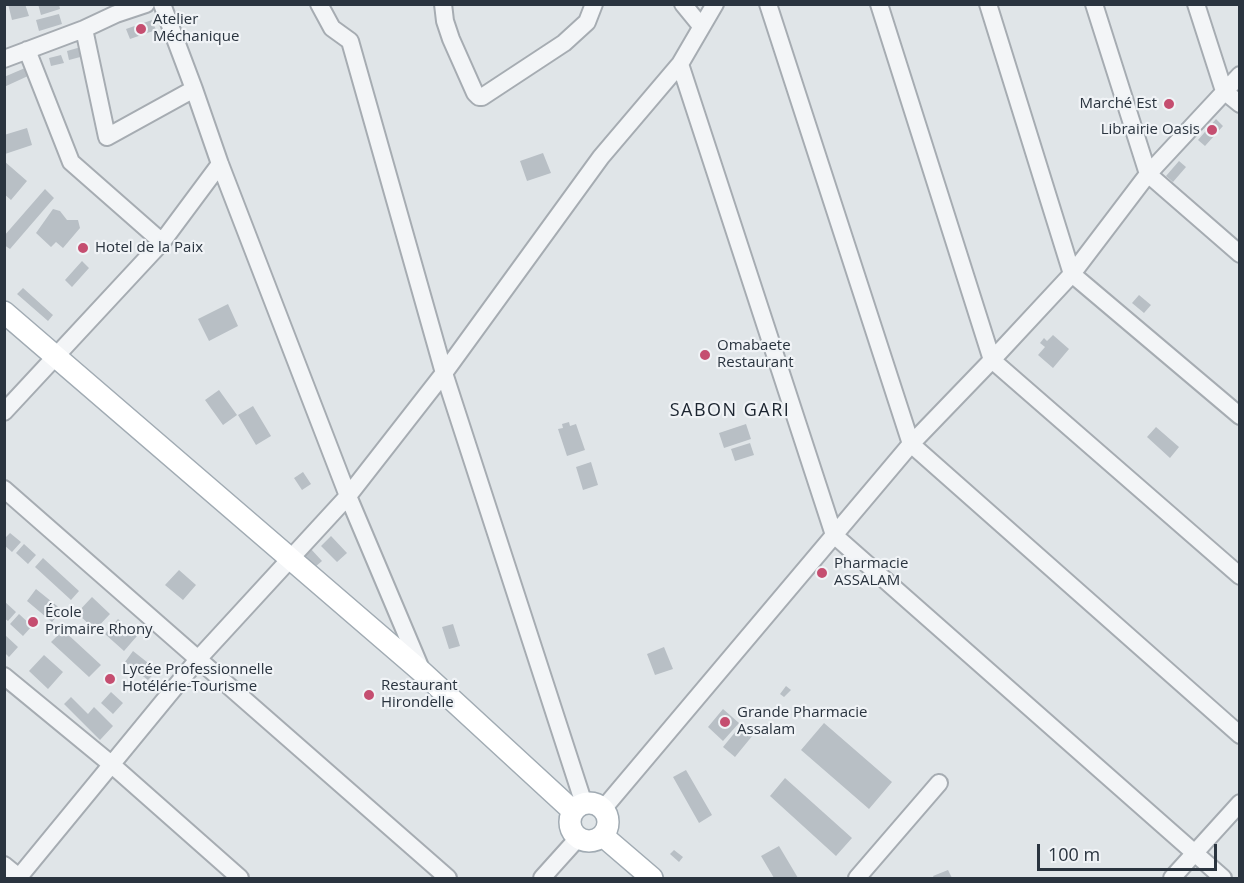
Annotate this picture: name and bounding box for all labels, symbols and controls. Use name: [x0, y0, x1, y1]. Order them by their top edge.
place label: Atelier Méchanique: [153, 11, 239, 46]
marker: Atelier Méchanique: [134, 22, 148, 36]
place label: Marché Est: [1080, 95, 1157, 113]
marker: Marché Est: [1162, 97, 1176, 111]
place label: Librairie Oasis: [1101, 121, 1200, 139]
marker: Librairie Oasis: [1205, 123, 1219, 137]
place label: Hotel de la Paix: [95, 239, 203, 257]
marker: Hotel de la Paix: [76, 241, 90, 255]
place label: Omabaete Restaurant: [717, 337, 794, 372]
marker: Omabaete Restaurant: [698, 348, 712, 362]
district label: SABON GARI: [670, 400, 790, 422]
place label: Pharmacie ASSALAM: [834, 555, 908, 590]
marker: Pharmacie ASSALAM: [815, 566, 829, 580]
place label: École Primaire Rhony: [45, 604, 153, 639]
marker: École Primaire Rhony: [26, 615, 40, 629]
place label: Lycée Professionnelle Hotélérie-Tourisme: [122, 661, 273, 696]
marker: Lycée Professionnelle Hotélérie-Tourisme: [103, 672, 117, 686]
place label: Restaurant Hirondelle: [381, 677, 458, 712]
marker: Restaurant Hirondelle: [362, 688, 376, 702]
place label: Grande Pharmacie Assalam: [737, 704, 867, 739]
marker: Grande Pharmacie Assalam: [718, 715, 732, 729]
scale bar: [1040, 832, 1220, 870]
text: 100 m: [1048, 842, 1100, 866]

